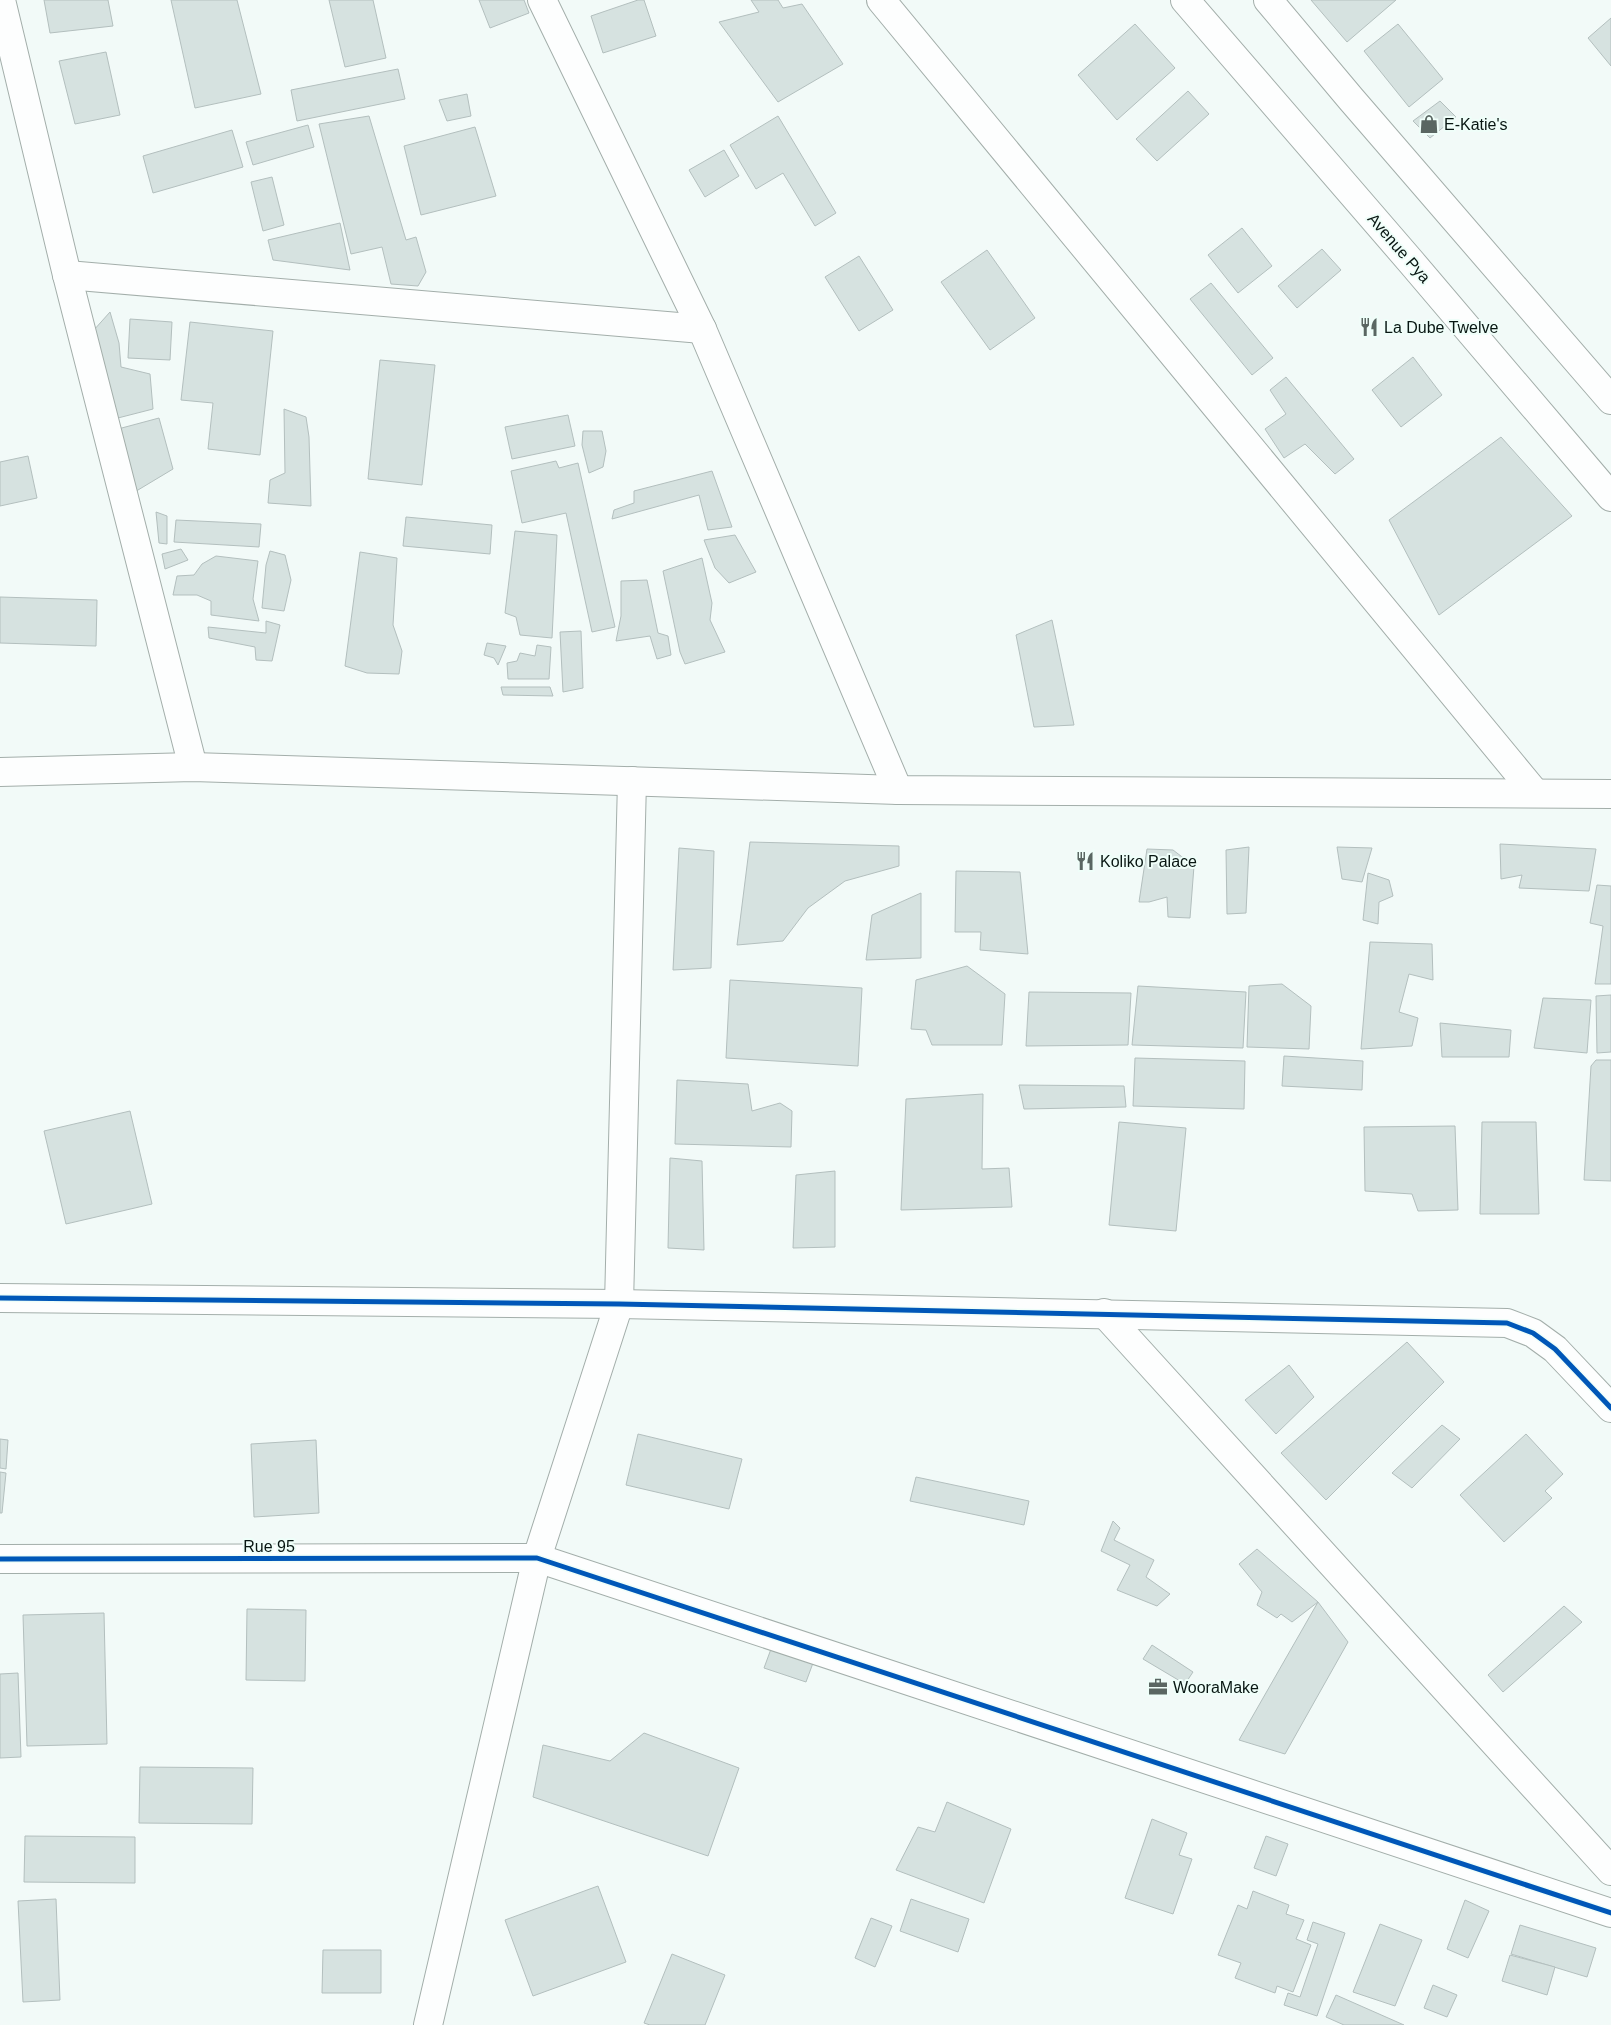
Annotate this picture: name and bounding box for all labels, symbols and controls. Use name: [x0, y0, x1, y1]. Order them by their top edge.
shop icon: E-Katie's: [1418, 113, 1440, 135]
place label: E-Katie's: [1444, 116, 1508, 133]
street label: Avenue Pya: [1364, 210, 1434, 286]
restaurant icon: La Dube Twelve: [1358, 316, 1380, 338]
place label: La Dube Twelve: [1384, 319, 1499, 336]
restaurant icon: Koliko Palace: [1074, 850, 1096, 872]
place label: Koliko Palace: [1100, 853, 1197, 870]
street label: Rue 95: [243, 1538, 295, 1555]
office icon: WooraMake: [1147, 1676, 1169, 1698]
place label: WooraMake: [1173, 1679, 1259, 1696]

